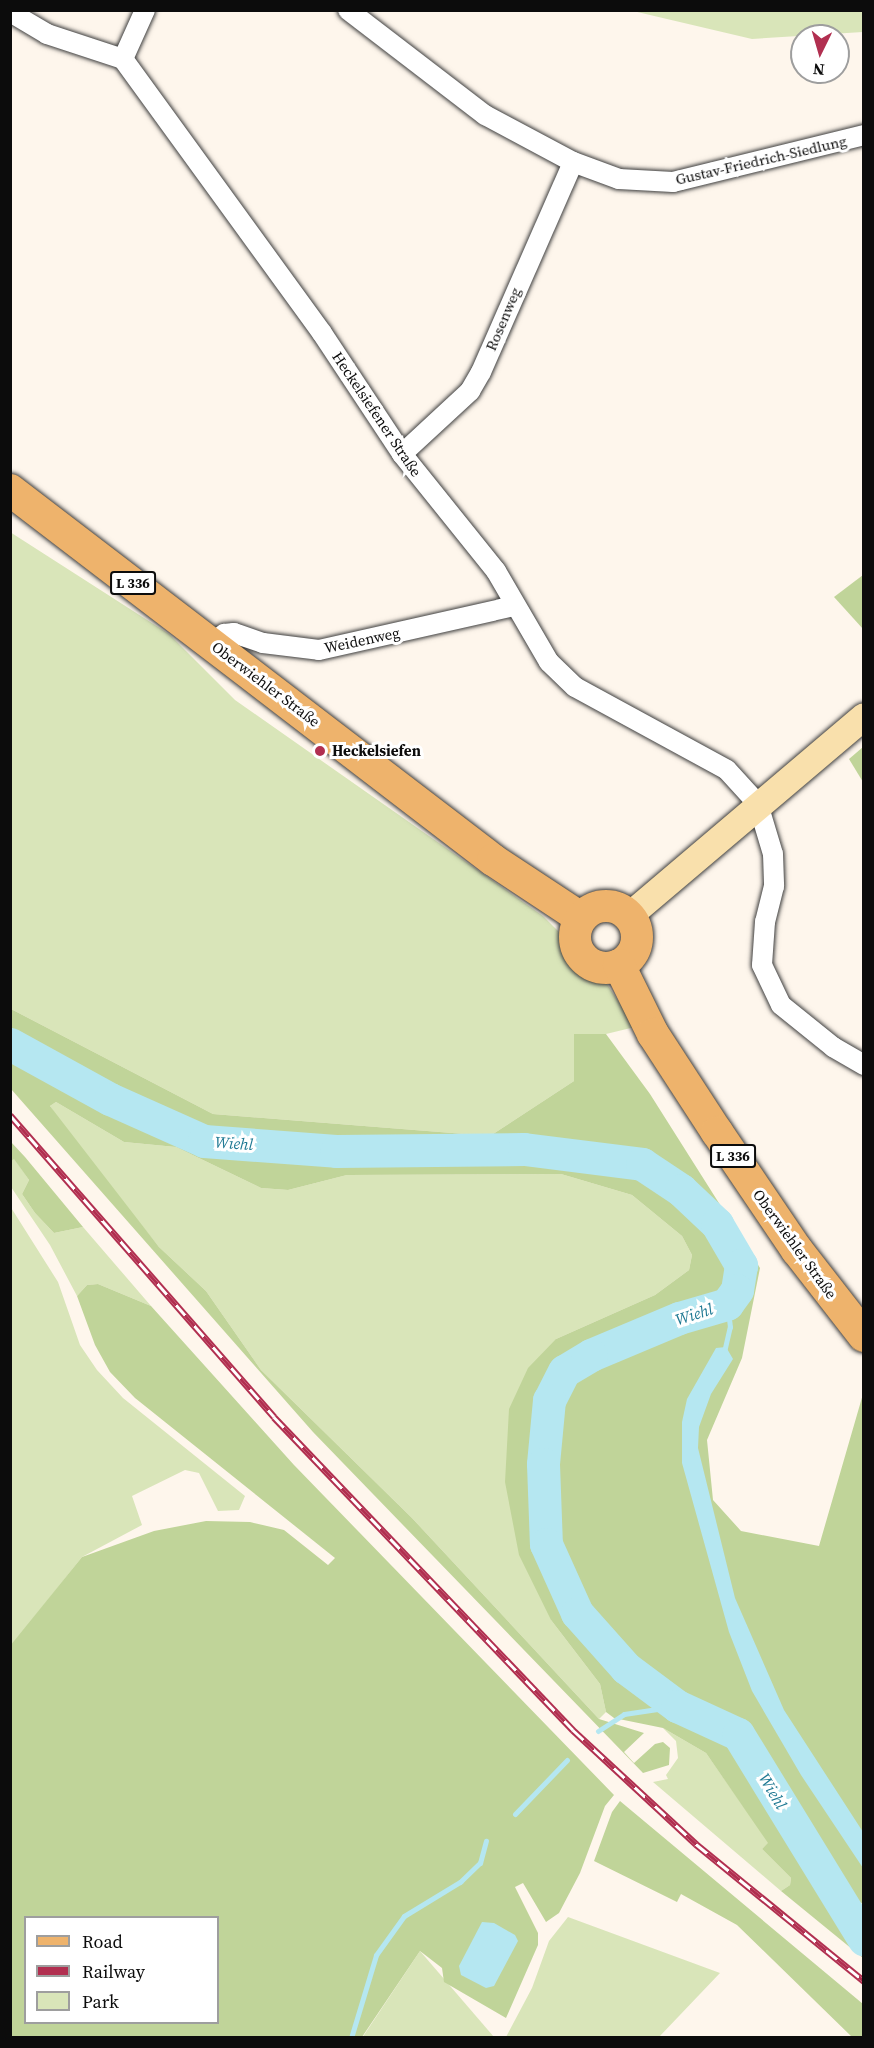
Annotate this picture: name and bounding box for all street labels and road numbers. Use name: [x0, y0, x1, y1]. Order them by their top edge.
street label: Gustav-Friedrich-Siedlung: [674, 132, 848, 188]
street label: Rosenweg: [482, 285, 524, 353]
street label: Heckelsiefener Straße: [329, 348, 425, 480]
road number: L 336: [109, 572, 157, 594]
street label: Weidenweg: [323, 623, 401, 657]
street label: Oberwiehler Straße: [208, 638, 324, 730]
road number: L 336: [709, 1145, 757, 1167]
street label: Oberwiehler Straße: [749, 1186, 841, 1302]

